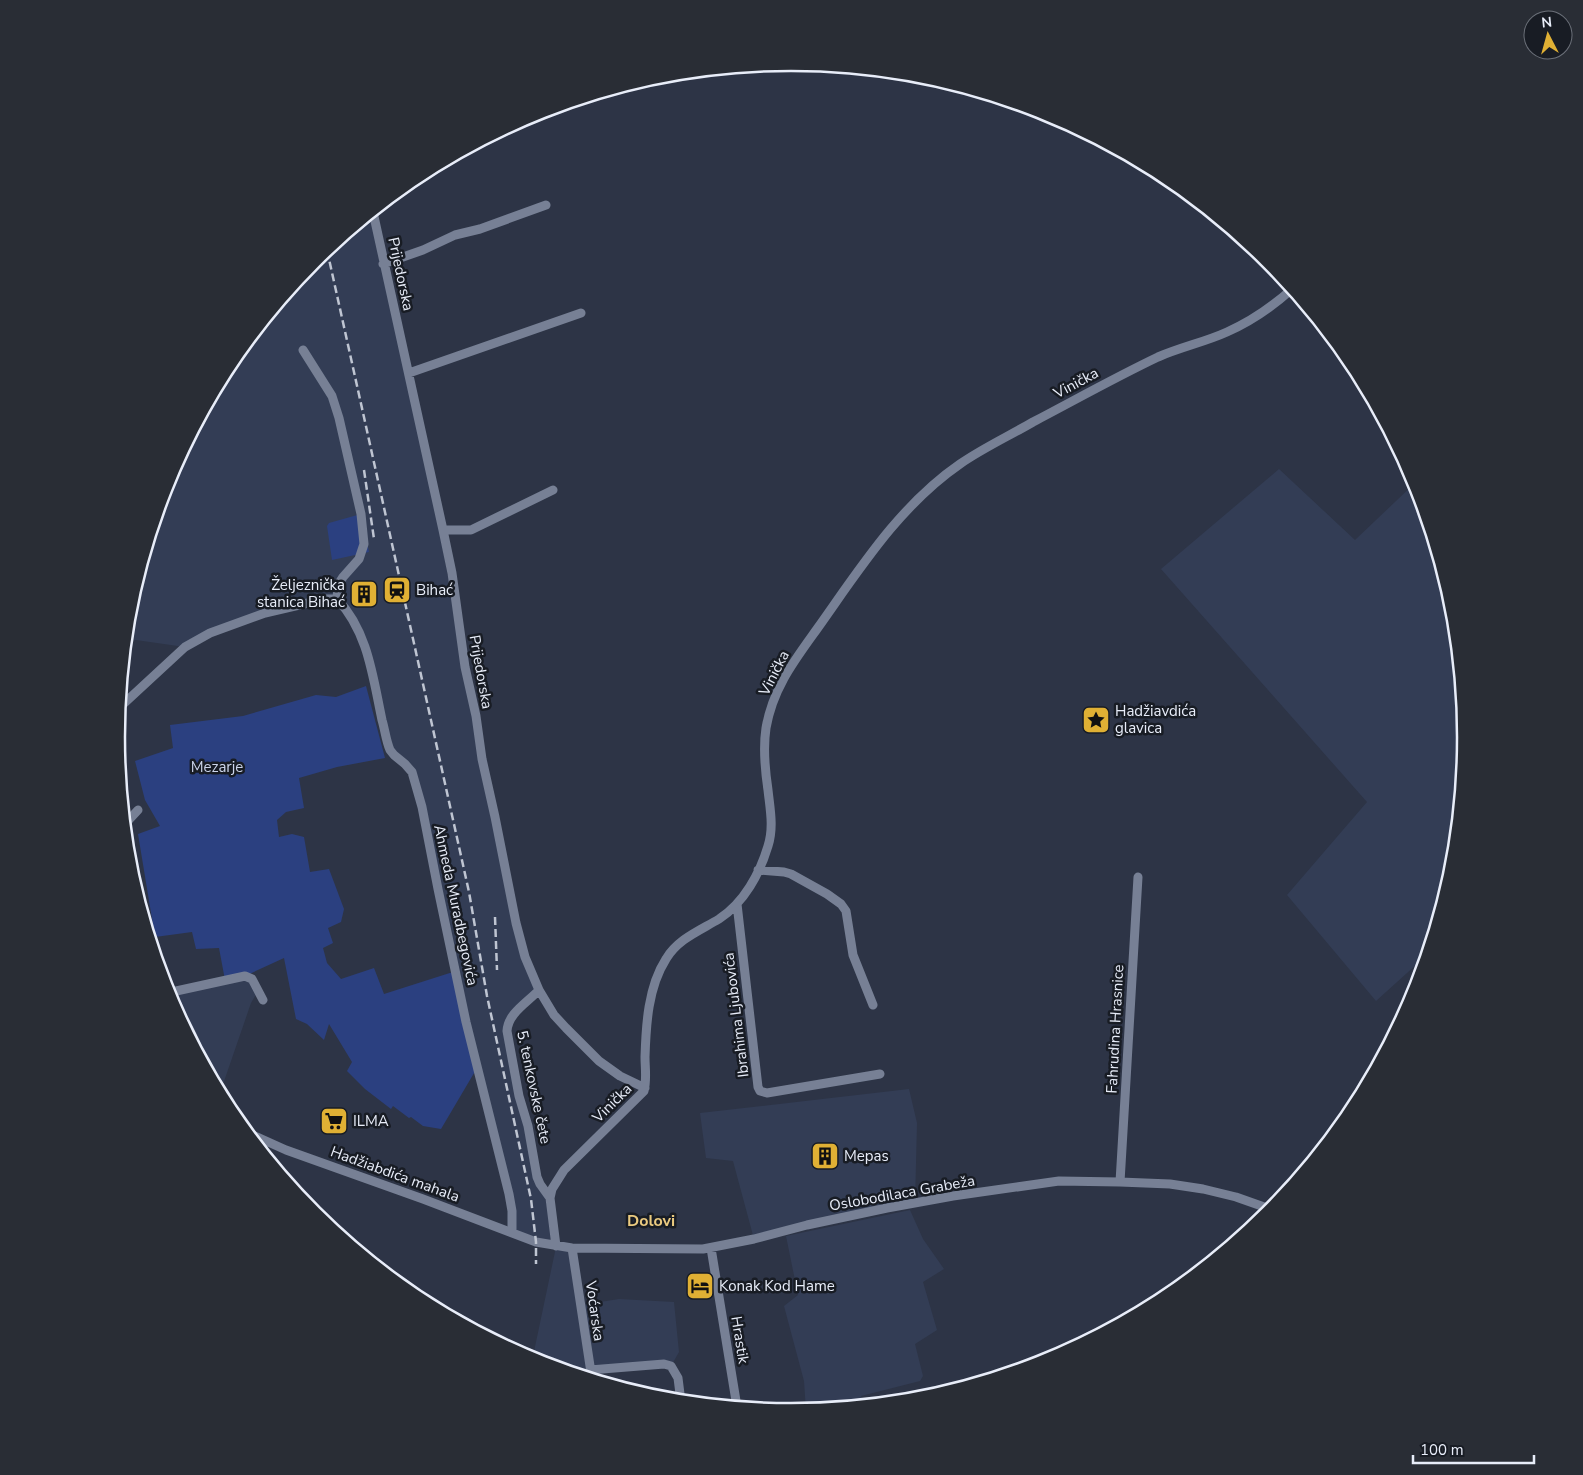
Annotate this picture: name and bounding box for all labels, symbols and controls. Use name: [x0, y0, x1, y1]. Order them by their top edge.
north arrow: [1523, 10, 1573, 60]
text: N: [1540, 13, 1553, 33]
street label: Prijedorska: [383, 235, 419, 313]
street label: Vinička: [1049, 363, 1102, 404]
place label: Željeznička stanica Bihać: [257, 575, 345, 612]
station icon: Bihać: [382, 575, 412, 605]
building icon: Željeznička stanica Bihać: [349, 579, 379, 609]
place label: Bihać: [416, 580, 453, 600]
street label: Prijedorska: [465, 633, 497, 711]
street label: Vinička: [754, 647, 794, 700]
place label: Hadžiavdića glavica: [1115, 701, 1196, 738]
place icon: Hadžiavdića glavica: [1081, 705, 1111, 735]
park label: Mezarje: [191, 757, 243, 777]
street label: Ahmeda Muradbegovića: [429, 823, 483, 987]
street label: Ibrahima Ljubovića: [718, 951, 754, 1079]
street label: Fahrudina Hrasnice: [1102, 964, 1128, 1094]
street label: 5. tenkovske čete: [512, 1029, 556, 1146]
street label: Vinička: [587, 1079, 636, 1128]
supermarket icon: ILMA: [319, 1106, 349, 1136]
place label: ILMA: [353, 1111, 389, 1131]
street label: Hadžiabdića mahala: [328, 1141, 462, 1207]
building icon: Mepas: [810, 1141, 840, 1171]
place label: Mepas: [844, 1146, 889, 1166]
street label: Oslobodilaca Grabeža: [828, 1170, 976, 1216]
district label: Dolovi: [627, 1210, 675, 1232]
hotel icon: Konak Kod Hame: [685, 1271, 715, 1301]
place label: Konak Kod Hame: [719, 1276, 835, 1296]
street label: Voćarska: [581, 1279, 609, 1342]
street label: Hrastik: [726, 1315, 754, 1366]
scale bar: [1413, 1432, 1534, 1464]
text: 100 m: [1420, 1440, 1464, 1460]

